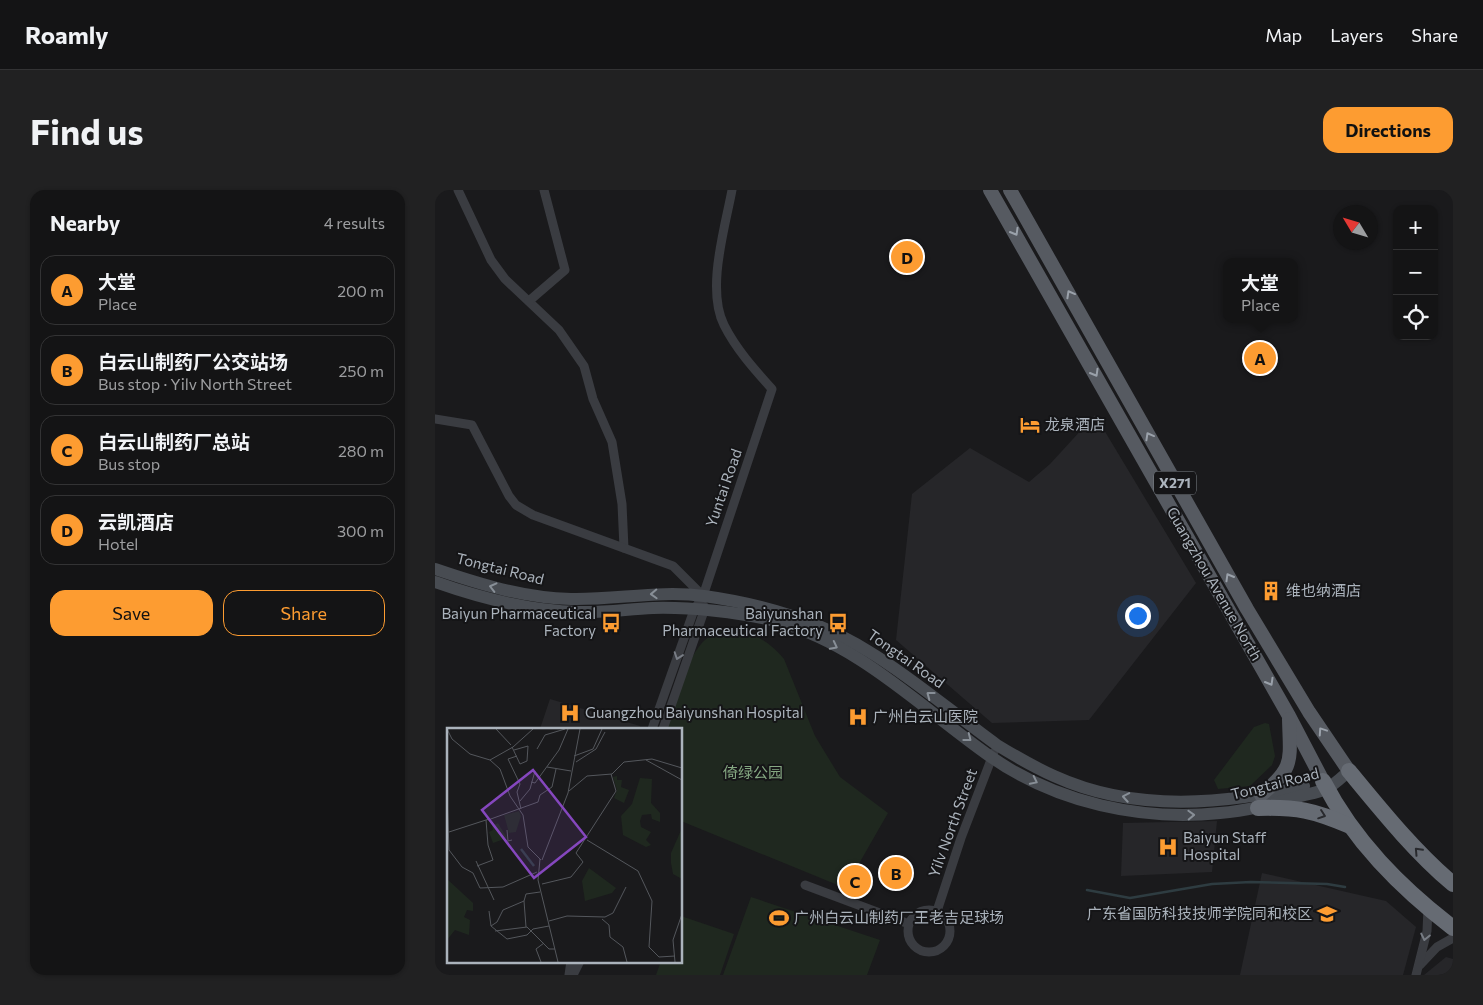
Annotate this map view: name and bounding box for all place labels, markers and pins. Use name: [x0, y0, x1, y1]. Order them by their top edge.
pin: D: [891, 238, 923, 276]
pin: A: [1244, 339, 1276, 377]
hotel icon: 龙泉酒店: [1019, 414, 1041, 436]
place label: 龙泉酒店: [1045, 415, 1105, 433]
building icon: 维也纳酒店: [1260, 580, 1282, 602]
place label: 维也纳酒店: [1286, 581, 1361, 599]
place label: Baiyun Pharmaceutical Factory: [441, 604, 596, 639]
place label: Baiyunshan Pharmaceutical Factory: [662, 604, 823, 639]
bus stop icon: Baiyun Pharmaceutical Factory: [600, 612, 622, 634]
bus stop icon: Baiyunshan Pharmaceutical Factory: [827, 612, 849, 634]
hospital icon: Guangzhou Baiyunshan Hospital: [559, 702, 581, 724]
place label: Guangzhou Baiyunshan Hospital: [585, 703, 803, 721]
hospital icon: 广州白云山医院: [847, 706, 869, 728]
place label: 广州白云山医院: [873, 707, 978, 725]
place label: Baiyun Staff Hospital: [1183, 828, 1267, 863]
hospital icon: Baiyun Staff Hospital: [1157, 836, 1179, 858]
pin: B: [880, 854, 912, 892]
pin: C: [839, 862, 871, 900]
school or university icon: 广东省国防科技技师学院同和校区: [1316, 903, 1338, 925]
place label: 广东省国防科技技师学院同和校区: [1087, 904, 1312, 922]
sports icon: 广州白云山制药厂王老吉足球场: [768, 907, 790, 929]
place label: 广州白云山制药厂王老吉足球场: [794, 908, 1004, 926]

